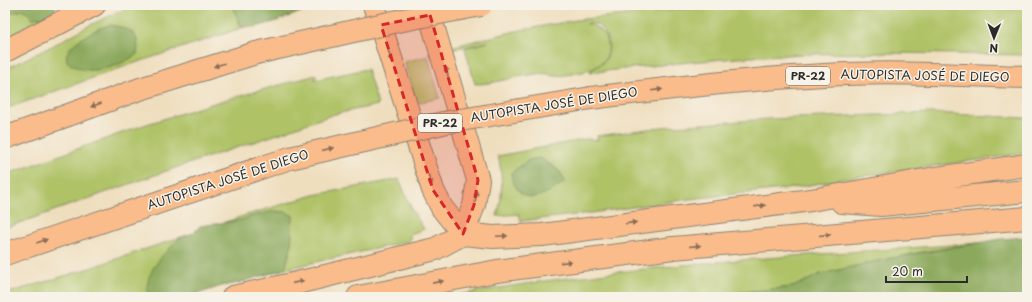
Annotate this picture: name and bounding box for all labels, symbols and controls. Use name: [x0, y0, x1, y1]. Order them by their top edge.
north arrow: [974, 18, 1014, 58]
text: N: [989, 40, 998, 57]
one-way arrow: [388, 50, 394, 62]
one-way arrow: [213, 62, 225, 68]
street label: AUTOPISTA JOSÉ DE DIEGO: [841, 65, 1010, 85]
one-way arrow: [444, 66, 450, 78]
road number: PR-22: [786, 67, 830, 85]
street label: AUTOPISTA JOSÉ DE DIEGO: [469, 82, 639, 126]
one-way arrow: [651, 87, 663, 93]
one-way arrow: [89, 103, 101, 109]
road number: PR-22: [418, 114, 462, 132]
street label: AUTOPISTA JOSÉ DE DIEGO: [145, 144, 311, 214]
one-way arrow: [322, 145, 334, 151]
one-way arrow: [427, 174, 433, 186]
one-way arrow: [473, 191, 479, 203]
one-way arrow: [754, 203, 766, 209]
one-way arrow: [625, 220, 637, 226]
one-way arrow: [819, 232, 831, 239]
one-way arrow: [496, 233, 508, 240]
one-way arrow: [36, 238, 48, 244]
one-way arrow: [689, 243, 701, 250]
scale bar: [886, 258, 967, 284]
one-way arrow: [560, 259, 572, 265]
text: 20 m: [892, 262, 923, 280]
one-way arrow: [432, 278, 444, 284]
one-way arrow: [292, 279, 304, 285]

